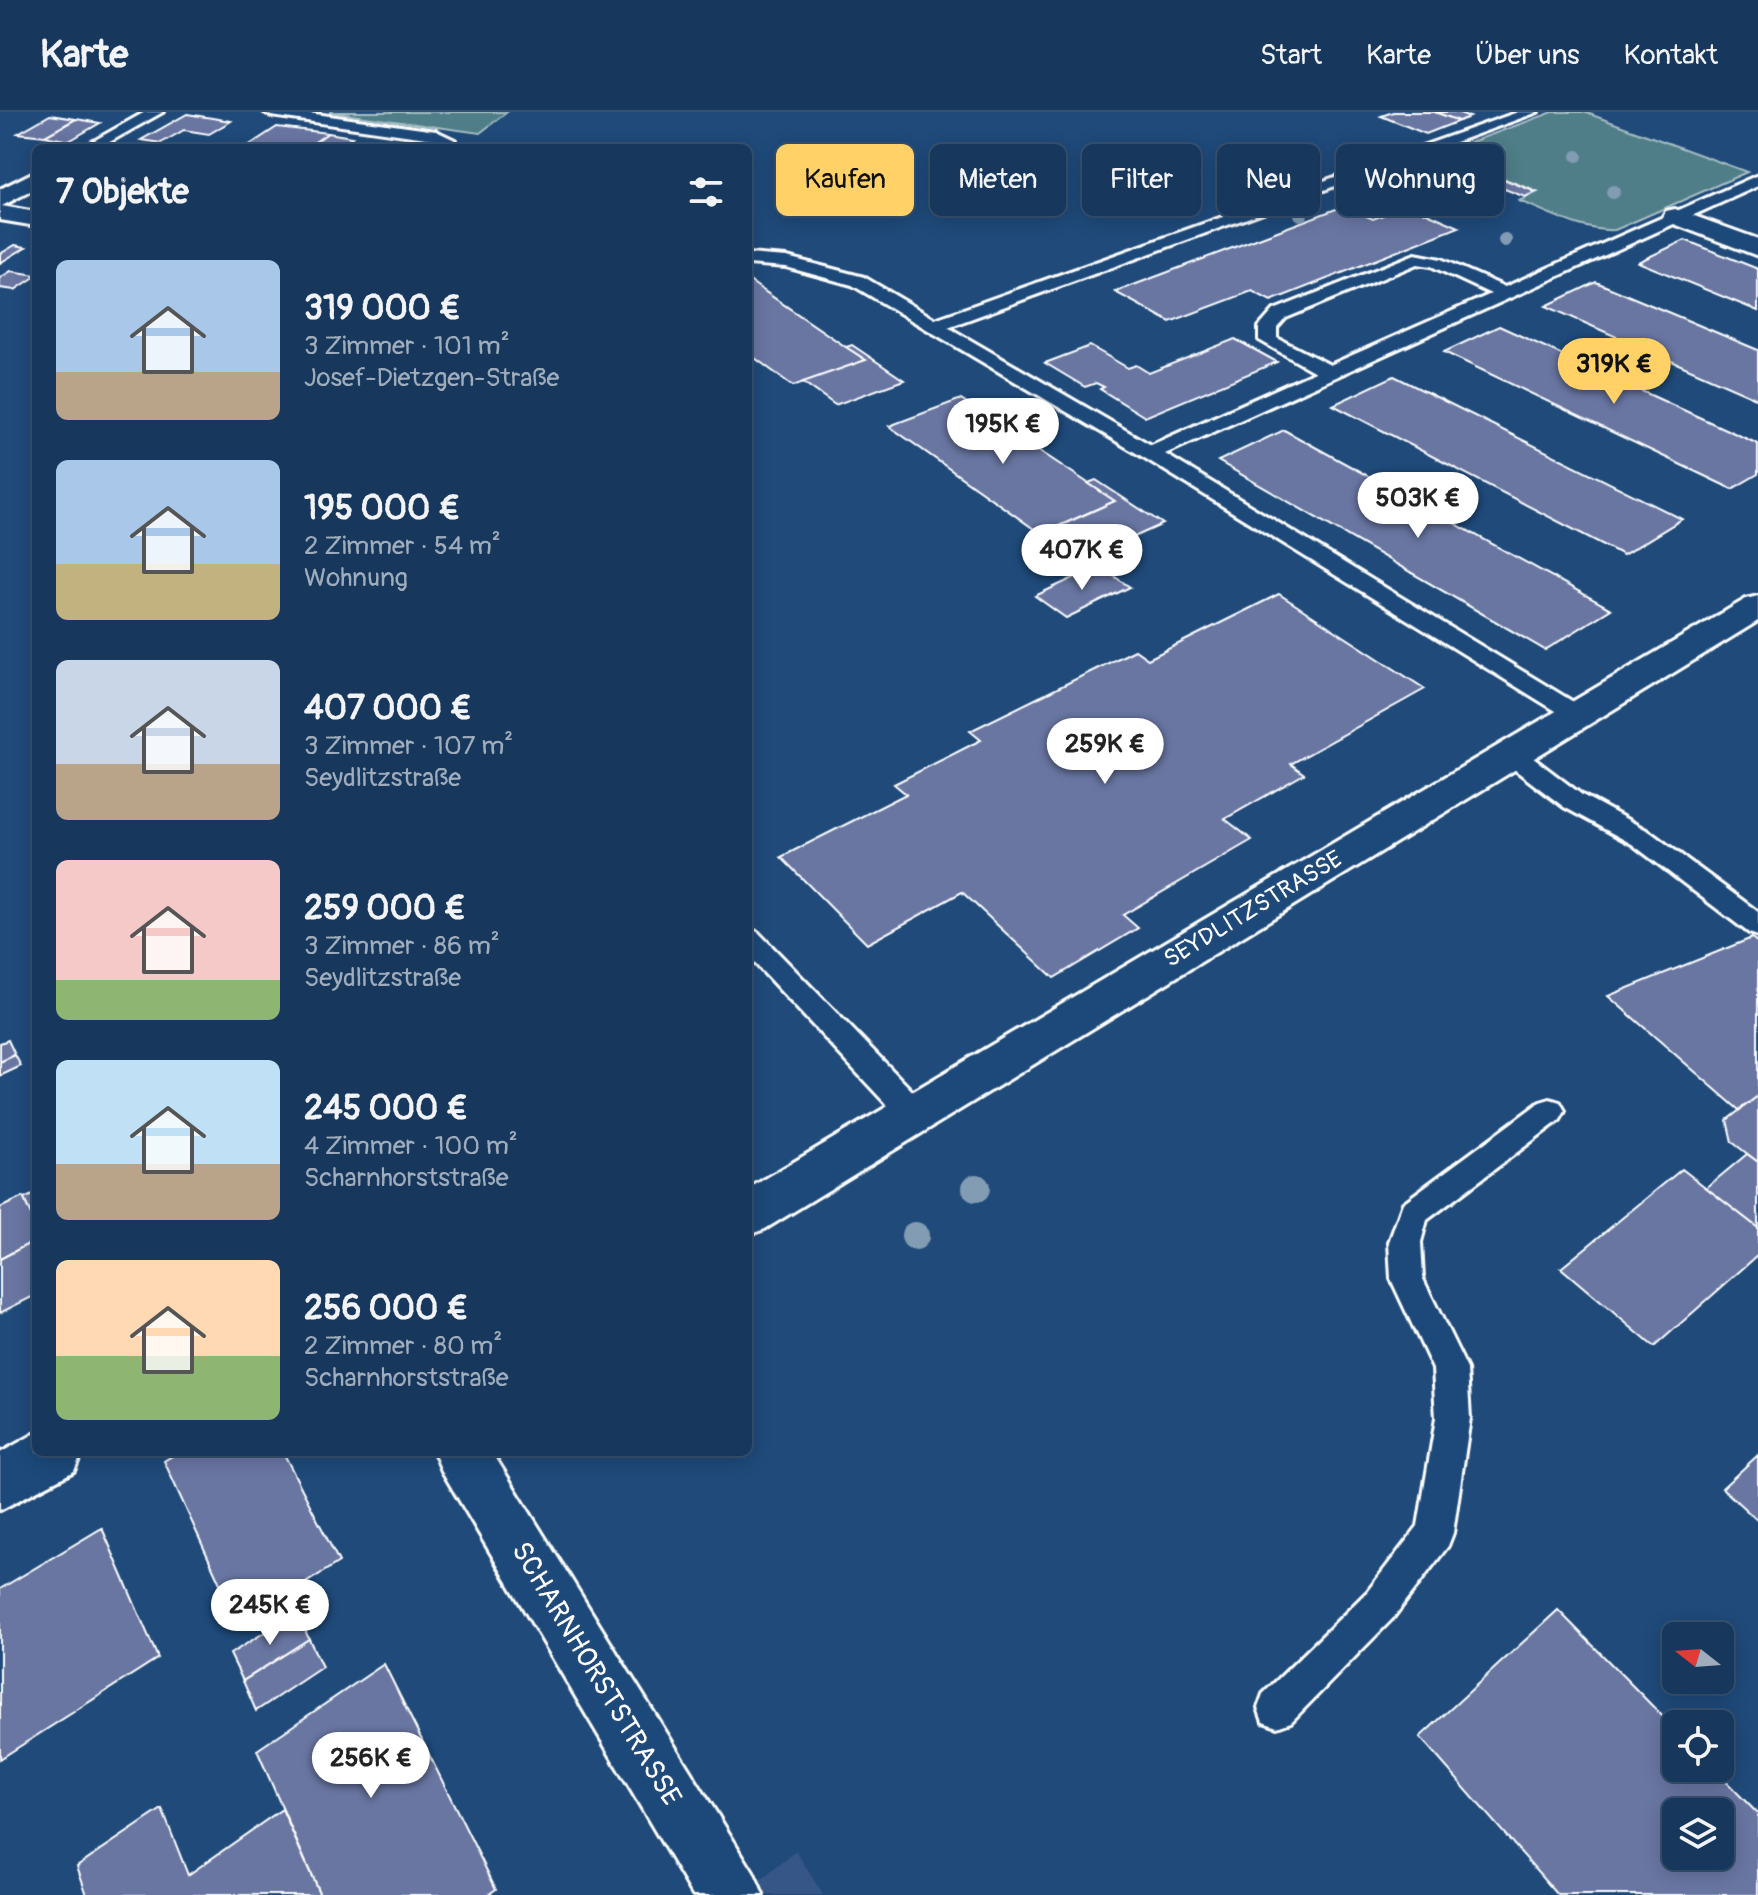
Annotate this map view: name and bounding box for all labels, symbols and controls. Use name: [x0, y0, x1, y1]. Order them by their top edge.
text: Karte: [40, 31, 128, 79]
text: Start: [1260, 38, 1322, 73]
text: Karte: [1366, 38, 1431, 73]
text: Über uns: [1475, 38, 1580, 73]
text: Kontakt: [1624, 38, 1718, 73]
chip: Kaufen: [776, 144, 914, 216]
chip: Mieten: [930, 144, 1066, 216]
chip: Filter: [1082, 144, 1201, 216]
chip: Neu: [1217, 144, 1320, 216]
chip: Wohnung: [1336, 144, 1504, 216]
icon: filters: [684, 170, 728, 214]
text: 7 Objekte: [56, 171, 189, 214]
text: 319 000 €: [304, 287, 461, 330]
icon: home: [120, 292, 216, 388]
text: 3 Zimmer · 101 m²: [304, 330, 510, 362]
pin: 319K €: [1549, 338, 1679, 406]
text: 319K €: [1576, 348, 1652, 380]
text: Josef-Dietzgen-Straße: [304, 362, 559, 394]
pin: 195K €: [938, 398, 1068, 466]
text: 195K €: [965, 408, 1041, 440]
pin: 503K €: [1353, 472, 1483, 540]
text: 503K €: [1376, 482, 1460, 514]
text: 195 000 €: [304, 487, 460, 530]
icon: home: [120, 492, 216, 588]
pin: 407K €: [1017, 524, 1147, 592]
text: 2 Zimmer · 54 m²: [304, 530, 501, 562]
text: 407K €: [1039, 534, 1125, 566]
text: Wohnung: [304, 562, 408, 594]
text: 407 000 €: [304, 687, 472, 730]
icon: home: [120, 692, 216, 788]
pin: 259K €: [1040, 718, 1170, 786]
text: 259K €: [1065, 728, 1145, 760]
text: 3 Zimmer · 107 m²: [304, 730, 513, 762]
text: Seydlitzstraße: [304, 762, 461, 794]
street label: SEYDLITZSTRASSE: [1159, 844, 1347, 974]
text: 259 000 €: [304, 887, 466, 930]
icon: home: [120, 892, 216, 988]
text: 3 Zimmer · 86 m²: [304, 930, 500, 962]
text: Seydlitzstraße: [304, 962, 461, 994]
text: 245 000 €: [304, 1087, 468, 1130]
icon: home: [120, 1092, 216, 1188]
text: 4 Zimmer · 100 m²: [304, 1130, 518, 1162]
text: Scharnhorststraße: [304, 1162, 509, 1194]
text: 256 000 €: [304, 1287, 468, 1330]
icon: home: [120, 1292, 216, 1388]
text: 2 Zimmer · 80 m²: [304, 1330, 502, 1362]
text: Scharnhorststraße: [304, 1362, 509, 1394]
street label: SCHARNHORSTSTRASSE: [503, 1536, 689, 1812]
pin: 245K €: [205, 1579, 335, 1647]
text: 245K €: [229, 1589, 311, 1621]
north arrow: [1662, 1622, 1734, 1694]
map controls: [1662, 1622, 1734, 1870]
button: locate: [1662, 1710, 1734, 1782]
pin: 256K €: [306, 1732, 436, 1800]
text: 256K €: [330, 1742, 412, 1774]
button: layers: [1662, 1798, 1734, 1870]

